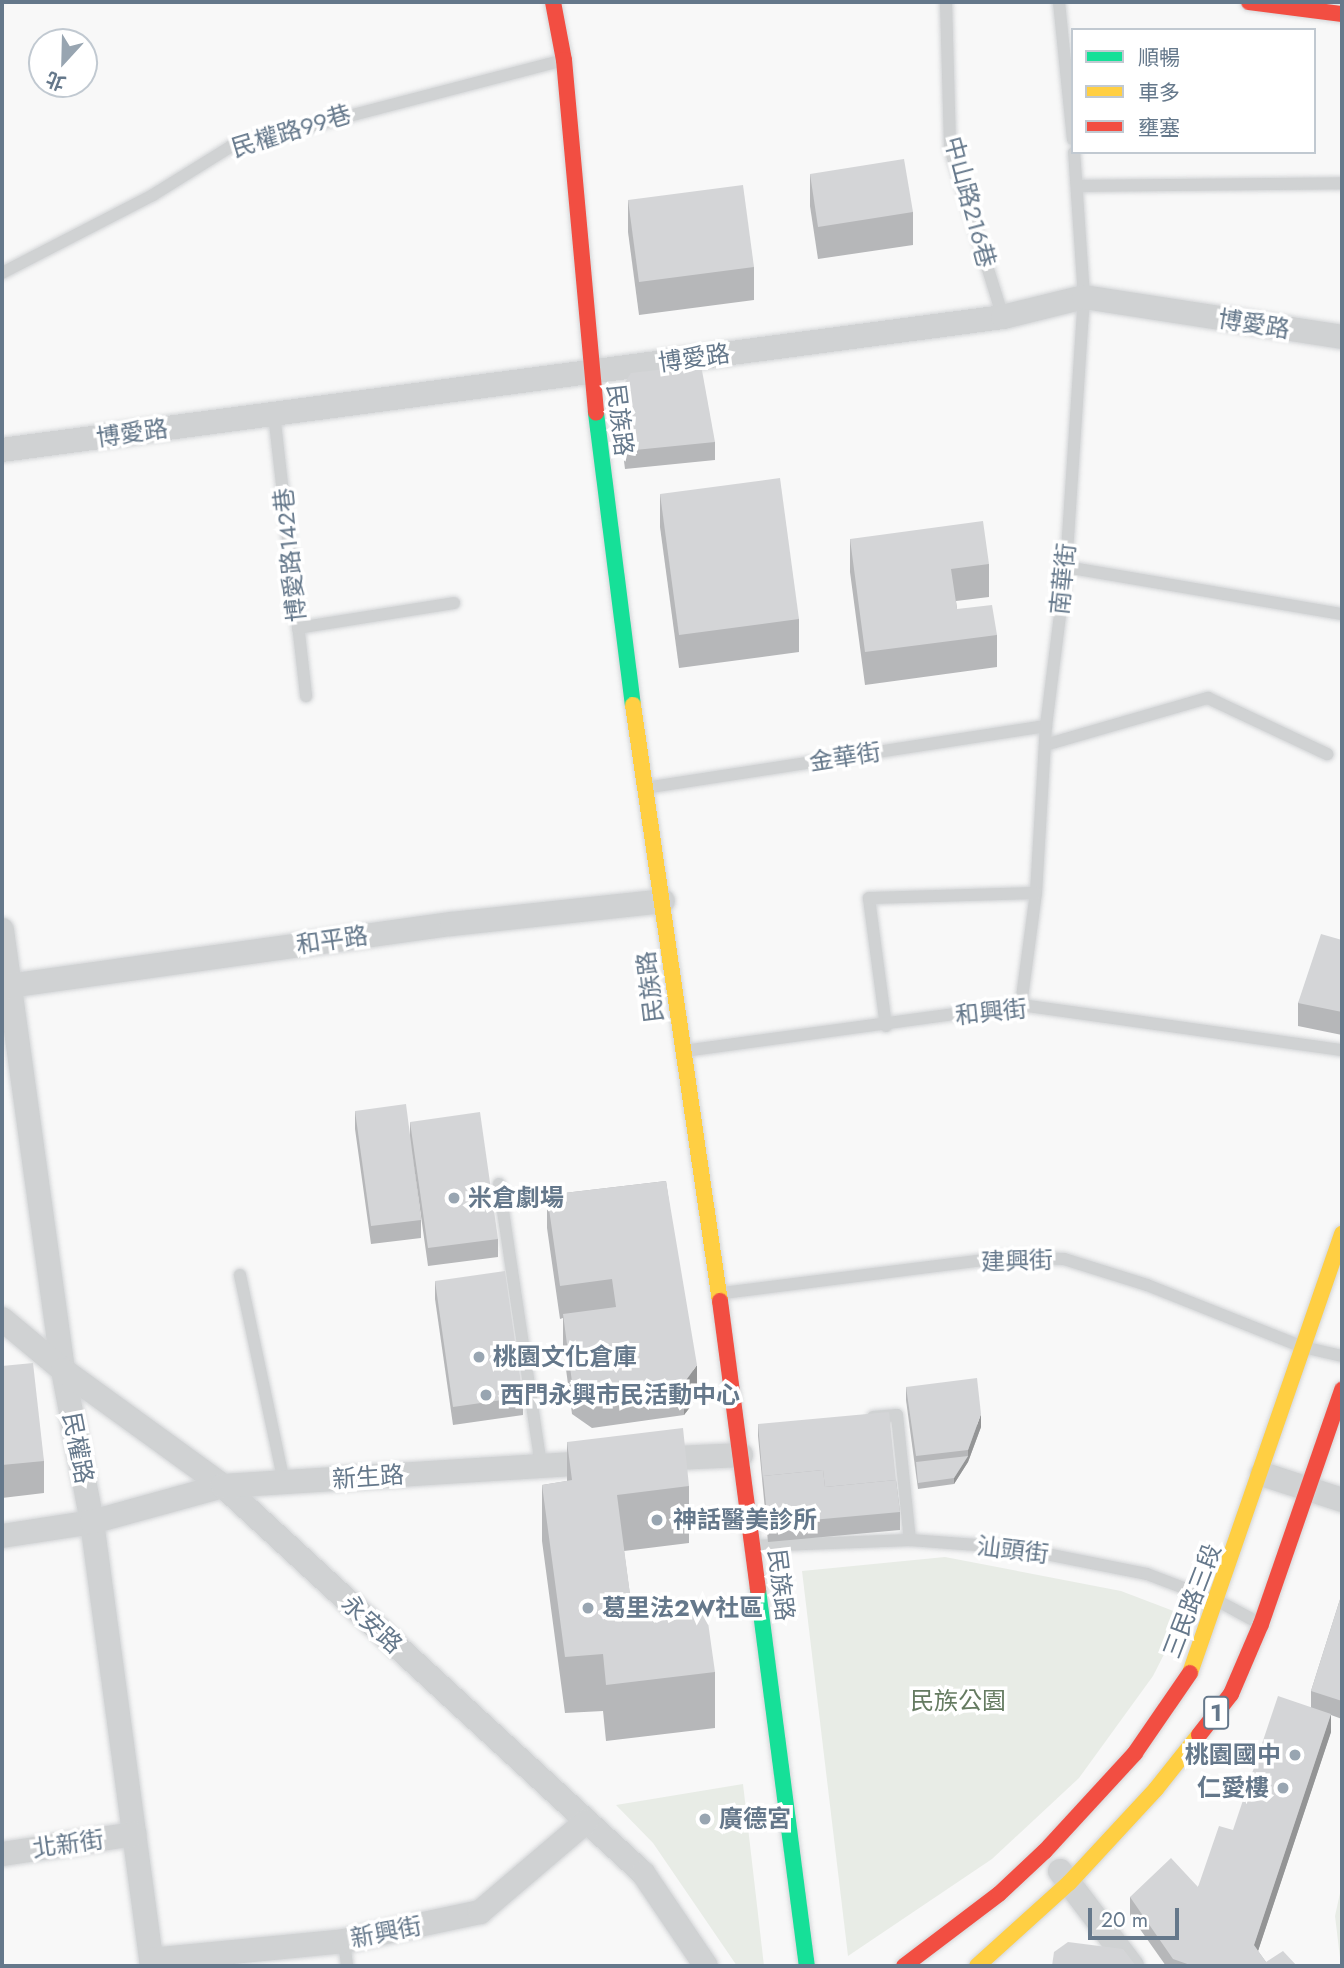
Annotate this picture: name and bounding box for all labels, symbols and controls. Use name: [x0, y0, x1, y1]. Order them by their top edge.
north arrow: [28, 28, 98, 98]
legend: [1071, 28, 1316, 154]
text: 順暢: [1138, 43, 1180, 73]
text: 北: [42, 65, 70, 97]
text: 車多: [1138, 78, 1180, 108]
street label: 民權路99巷: [228, 99, 354, 163]
text: 壅塞: [1138, 113, 1180, 143]
street label: 中山路216巷: [939, 133, 1001, 271]
street label: 博愛路: [1216, 304, 1292, 344]
street label: 博愛路: [656, 339, 732, 377]
street label: 民族路: [601, 383, 639, 457]
street label: 博愛路: [94, 414, 170, 452]
street label: 博愛路142巷: [269, 487, 311, 623]
street label: 南華街: [1045, 542, 1081, 616]
street label: 金華街: [807, 737, 883, 777]
street label: 和平路: [294, 921, 370, 959]
street label: 民族路: [631, 950, 669, 1024]
street label: 和興街: [954, 994, 1028, 1030]
place label: 米倉劇場: [468, 1184, 564, 1212]
marker: 米倉劇場: [446, 1190, 462, 1206]
street label: 建興街: [981, 1245, 1053, 1277]
place label: 桃園文化倉庫: [493, 1343, 637, 1371]
marker: 桃園文化倉庫: [471, 1349, 487, 1365]
place label: 西門永興市民活動中心: [500, 1381, 740, 1409]
marker: 西門永興市民活動中心: [478, 1387, 494, 1403]
street label: 民權路: [57, 1410, 99, 1486]
street label: 新生路: [331, 1460, 405, 1494]
place label: 神話醫美診所: [673, 1506, 817, 1534]
marker: 神話醫美診所: [647, 1510, 667, 1530]
street label: 汕頭街: [976, 1531, 1050, 1569]
street label: 三民路三段: [1157, 1540, 1227, 1662]
street label: 民族路: [762, 1548, 800, 1622]
street label: 永安路: [336, 1589, 408, 1659]
place label: 葛里法2W社區: [602, 1594, 763, 1622]
marker: 葛里法2W社區: [580, 1600, 596, 1616]
park label: 民族公園: [910, 1687, 1006, 1715]
road number: 1: [1202, 1694, 1230, 1732]
place label: 桃園國中: [1185, 1741, 1281, 1769]
marker: 桃園國中: [1287, 1747, 1303, 1763]
place label: 仁愛樓: [1197, 1774, 1269, 1802]
marker: 仁愛樓: [1275, 1780, 1291, 1796]
place label: 廣德宮: [719, 1805, 791, 1833]
marker: 廣德宮: [697, 1811, 713, 1827]
street label: 北新街: [30, 1825, 106, 1863]
scale bar: [1092, 1895, 1183, 1939]
text: 20 m: [1101, 1905, 1148, 1935]
street label: 新興街: [348, 1911, 424, 1953]

